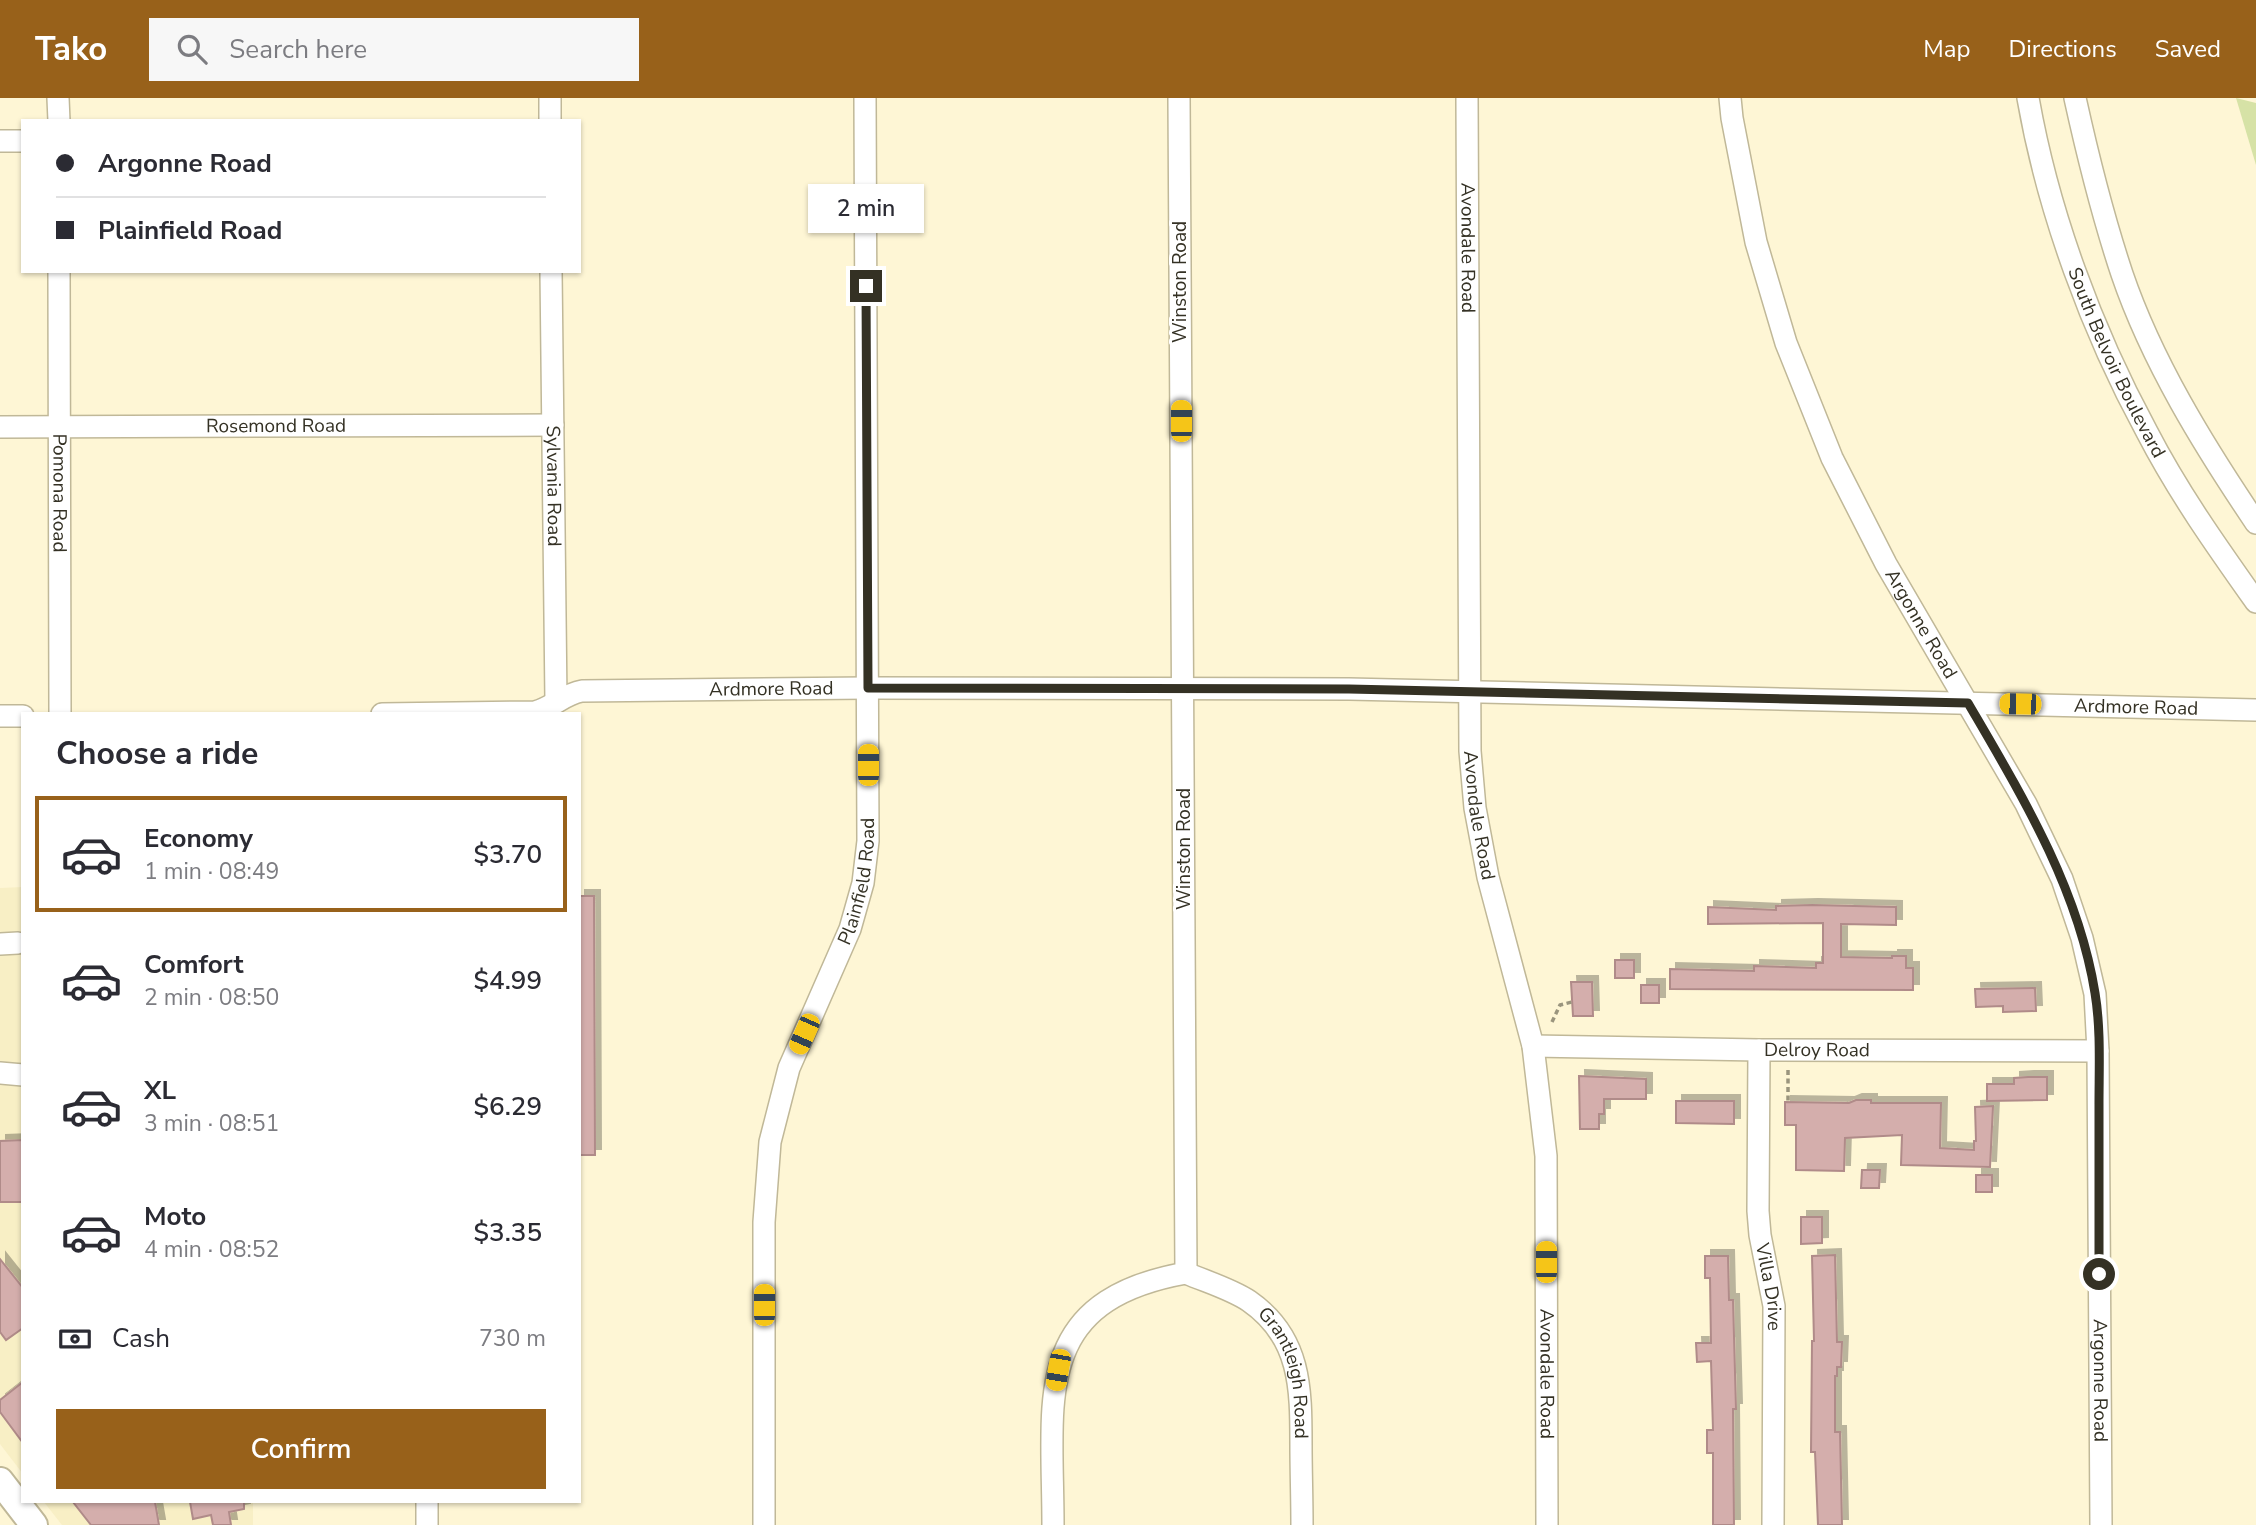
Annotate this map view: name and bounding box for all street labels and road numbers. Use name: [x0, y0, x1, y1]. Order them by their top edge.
street label: Avondale Road: [1454, 183, 1481, 313]
street label: Winston Road: [1167, 221, 1193, 343]
street label: South Belvoir Boulevard: [2062, 264, 2171, 463]
street label: Rosemond Road: [206, 413, 346, 439]
street label: Sylvania Road: [540, 425, 567, 547]
street label: Pomona Road: [46, 433, 73, 553]
street label: Argonne Road: [1879, 564, 1963, 684]
street label: Ardmore Road: [709, 675, 834, 703]
street label: Ardmore Road: [2074, 693, 2199, 722]
street label: Avondale Road: [1457, 750, 1501, 882]
street label: Winston Road: [1171, 788, 1197, 910]
street label: Plainfield Road: [832, 818, 881, 949]
street label: Delroy Road: [1764, 1037, 1870, 1063]
street label: Villa Drive: [1749, 1240, 1787, 1331]
street label: Grantleigh Road: [1252, 1301, 1314, 1439]
street label: Avondale Road: [1533, 1309, 1560, 1439]
street label: Argonne Road: [2087, 1319, 2113, 1442]

